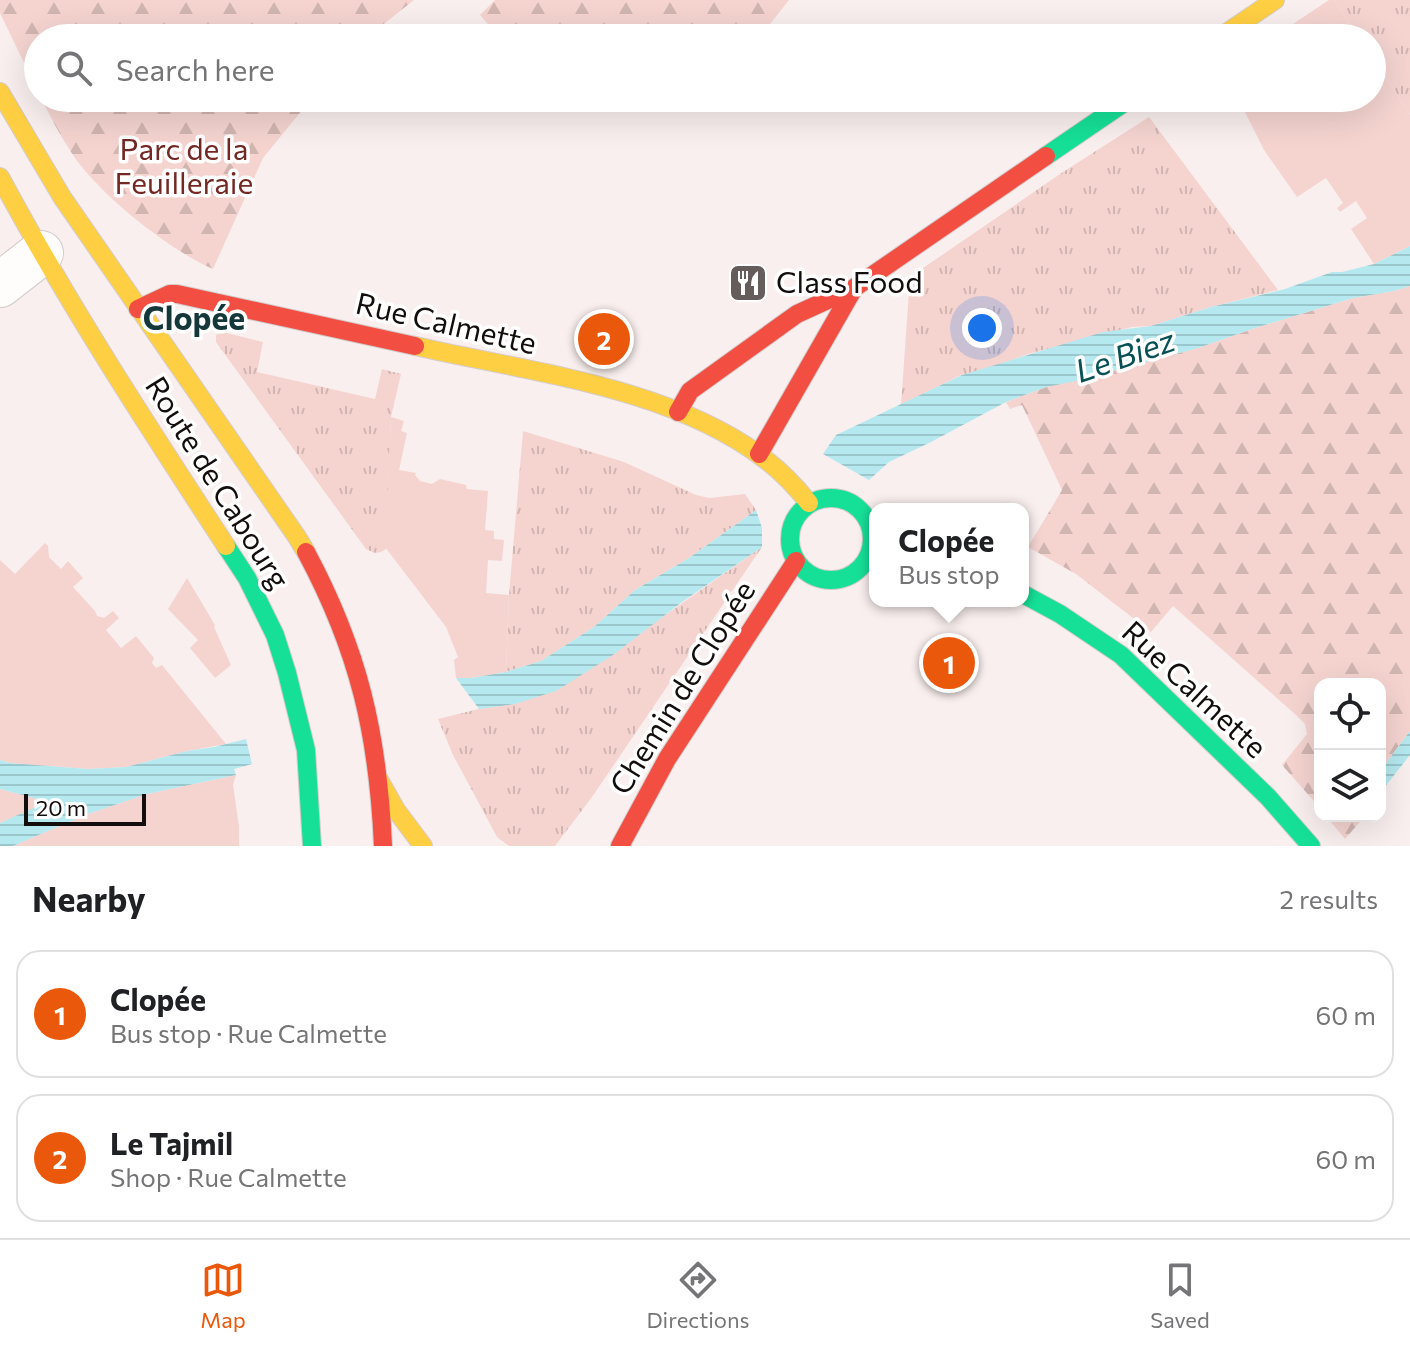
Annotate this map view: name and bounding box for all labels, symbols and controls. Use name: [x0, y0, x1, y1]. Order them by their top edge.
search box: [24, 24, 1386, 112]
icon: search: [52, 46, 96, 90]
text: Search here: [116, 50, 275, 87]
park label: Parc de la Feuilleraie: [115, 129, 253, 200]
restaurant icon: Class Food: [727, 262, 769, 304]
place label: Class Food: [776, 262, 923, 299]
street label: Rue Calmette: [353, 283, 540, 360]
district label: Clopée: [143, 297, 245, 337]
your location: [962, 308, 1002, 348]
pin: 2: [578, 309, 630, 369]
water label: Le Biez: [1069, 318, 1180, 390]
street label: Route de Cabourg: [139, 369, 299, 595]
popup: [869, 503, 1029, 607]
text: Clopée: [898, 521, 994, 558]
text: Bus stop: [898, 558, 1000, 589]
street label: Chemin de Clopée: [600, 573, 761, 800]
street label: Rue Calmette: [1116, 612, 1276, 764]
pin: 1: [923, 633, 975, 693]
map controls: [1314, 678, 1386, 822]
button: locate: [1314, 678, 1386, 750]
button: layers: [1314, 750, 1386, 822]
scale bar: [24, 790, 146, 826]
text: 20 m: [36, 794, 86, 821]
text: Nearby: [32, 877, 146, 919]
text: 2 results: [1280, 883, 1378, 914]
text: Clopée: [110, 980, 206, 1017]
text: 1: [54, 999, 66, 1030]
text: 60 m: [1316, 999, 1376, 1030]
text: Bus stop · Rue Calmette: [110, 1017, 387, 1048]
text: Le Tajmil: [110, 1124, 233, 1161]
text: 2: [53, 1143, 67, 1174]
text: 60 m: [1316, 1143, 1376, 1174]
text: Shop · Rue Calmette: [110, 1161, 347, 1192]
tab: Map: [200, 1258, 246, 1333]
tab: Directions: [646, 1258, 750, 1333]
tab: Saved: [1150, 1258, 1210, 1333]

